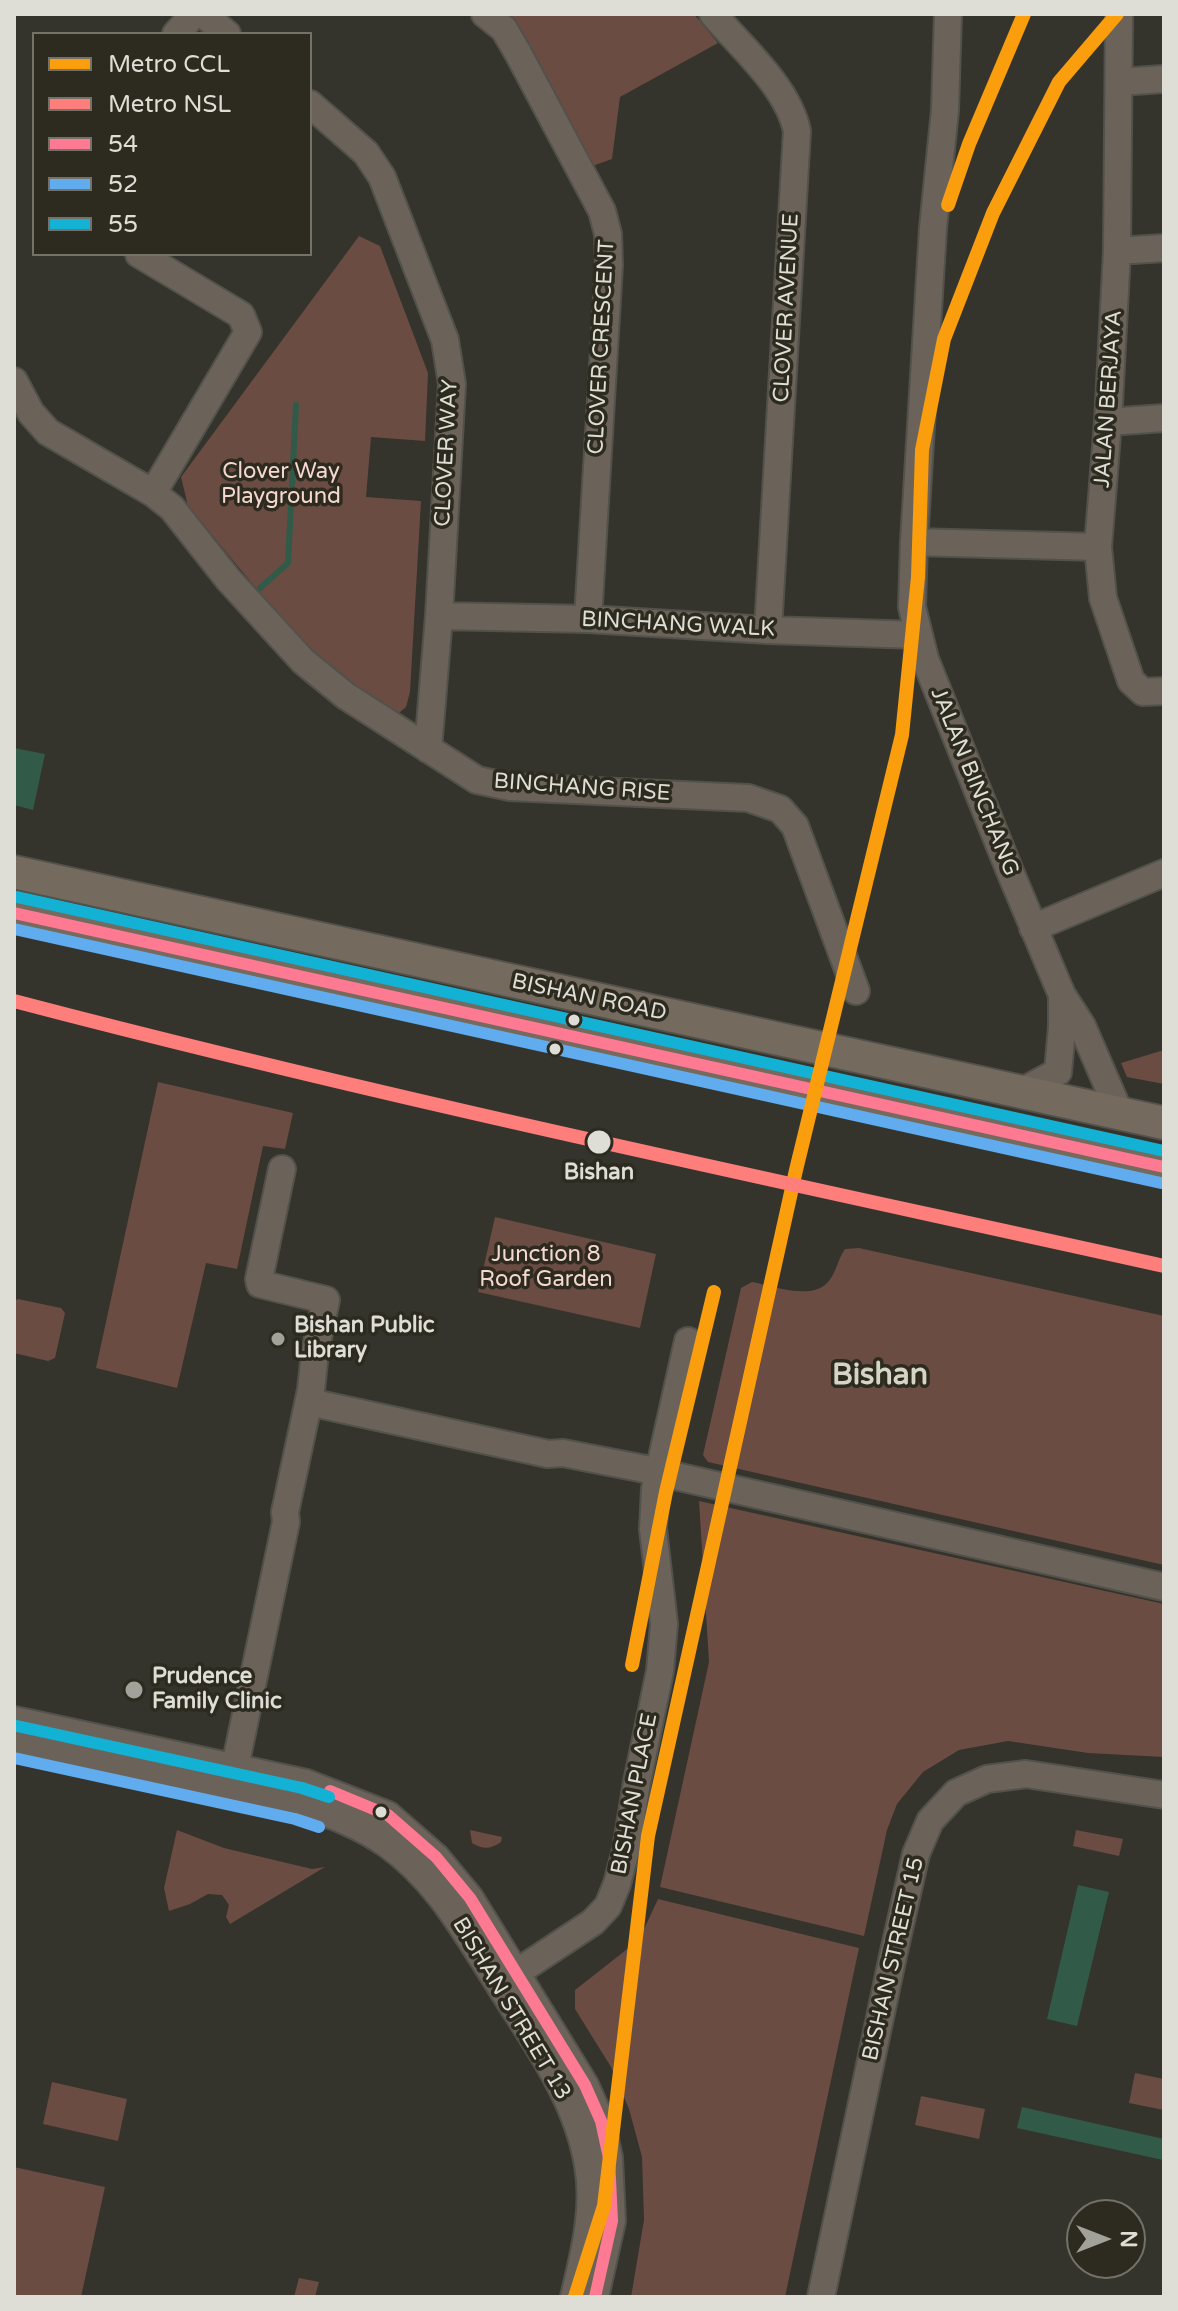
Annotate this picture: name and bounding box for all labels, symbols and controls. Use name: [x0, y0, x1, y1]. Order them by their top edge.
legend: [32, 32, 312, 256]
text: Metro CCL: [108, 50, 230, 79]
text: Metro NSL: [108, 90, 231, 119]
text: 54: [108, 130, 138, 159]
text: 52: [108, 170, 138, 199]
text: 55: [108, 210, 138, 239]
street label: CLOVER AVENUE: [769, 213, 805, 403]
street label: CLOVER CRESCENT: [583, 239, 621, 455]
street label: JALAN BERJAYA: [1090, 309, 1128, 489]
street label: CLOVER WAY: [430, 379, 464, 527]
park label: Clover Way Playground: [221, 459, 341, 510]
street label: BINCHANG WALK: [581, 607, 775, 643]
street label: JALAN BINCHANG: [924, 684, 1024, 880]
street label: BINCHANG RISE: [493, 769, 671, 807]
street label: BISHAN ROAD: [509, 969, 669, 1027]
unlabelled marker: [566, 1012, 582, 1028]
unlabelled marker: [547, 1041, 563, 1057]
marker: Bishan: [585, 1128, 613, 1156]
place label: Bishan: [564, 1160, 634, 1186]
park label: Junction 8 Roof Garden: [479, 1242, 613, 1294]
place label: Bishan Public Library: [294, 1313, 435, 1364]
marker: Bishan Public Library: [269, 1330, 287, 1348]
district label: Bishan: [832, 1358, 928, 1394]
place label: Prudence Family Clinic: [152, 1664, 282, 1716]
marker: Prudence Family Clinic: [123, 1679, 145, 1701]
street label: BISHAN PLACE: [606, 1711, 664, 1877]
unlabelled marker: [373, 1804, 389, 1820]
street label: BISHAN STREET 15: [858, 1855, 930, 2063]
street label: BISHAN STREET 13: [446, 1913, 576, 2105]
north arrow: [1066, 2199, 1146, 2279]
text: N: [1115, 2230, 1141, 2248]

